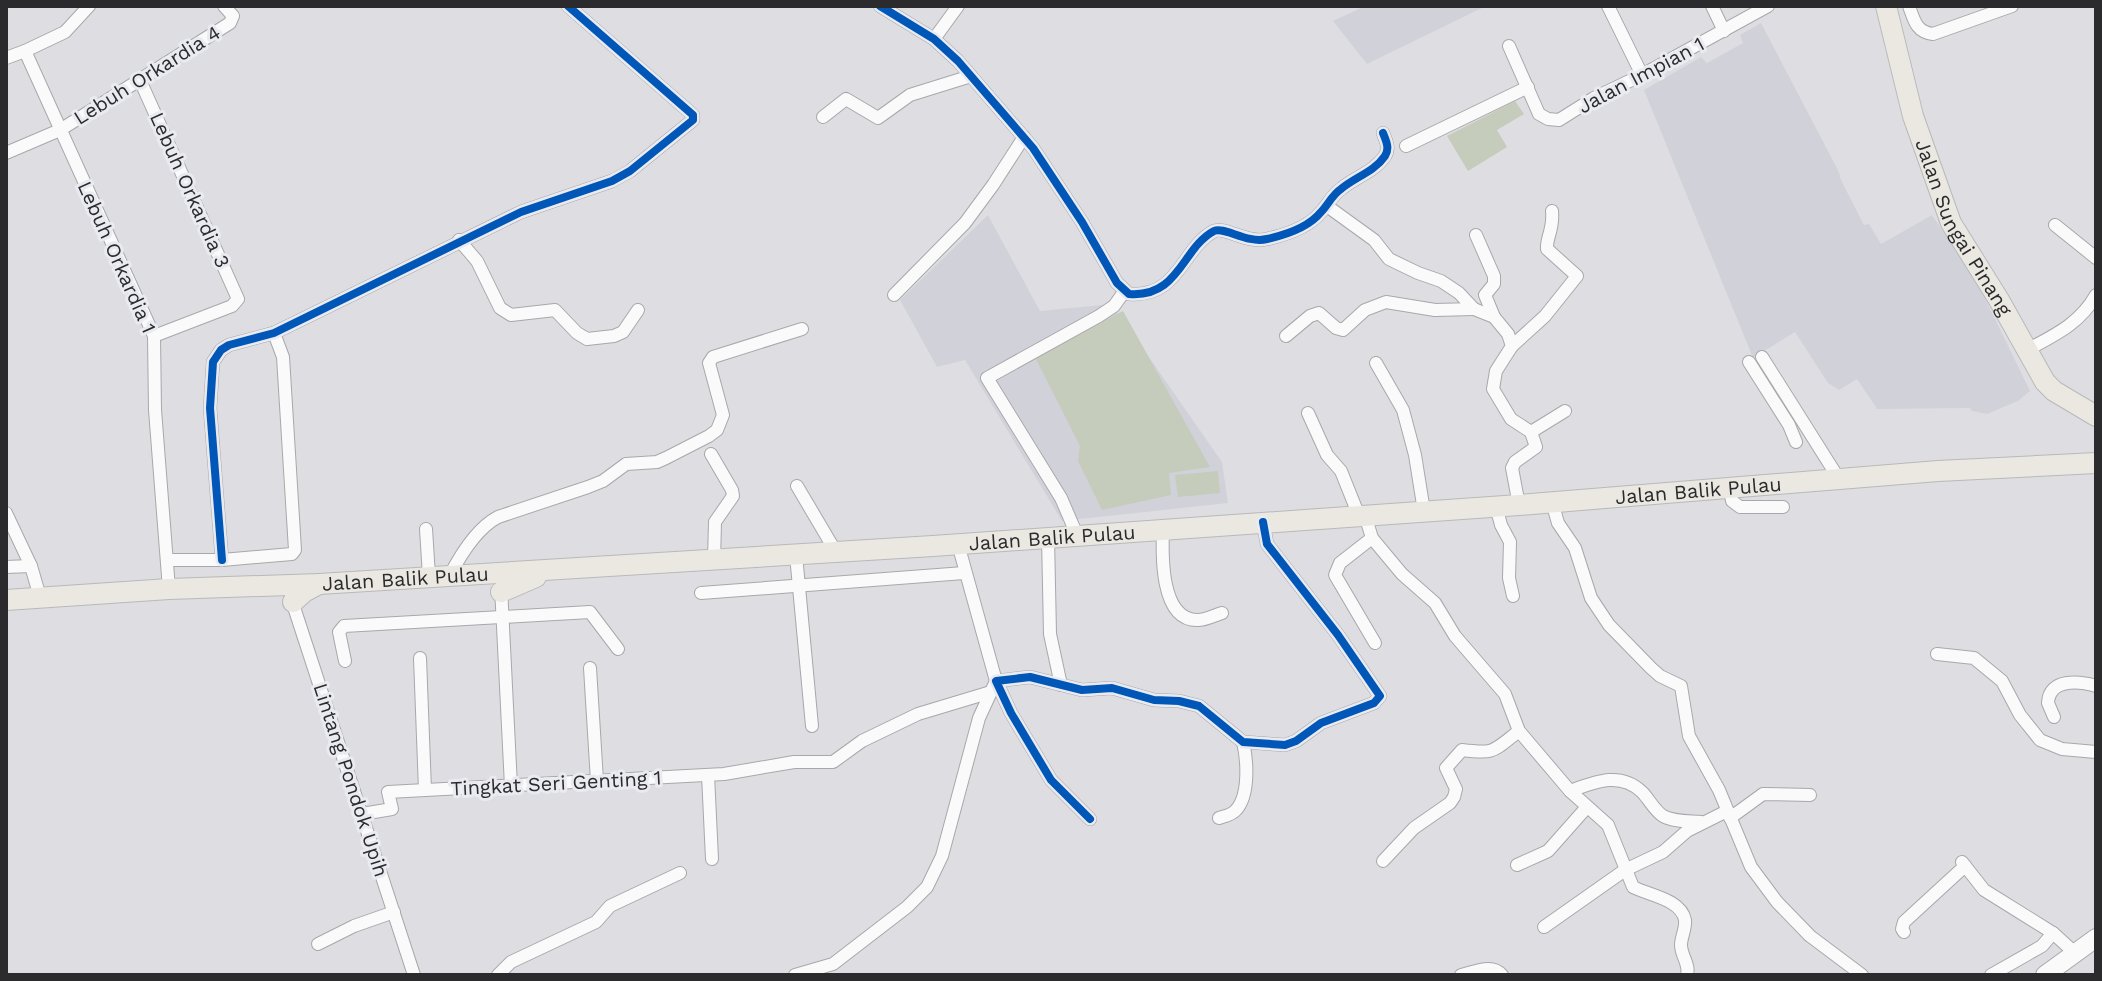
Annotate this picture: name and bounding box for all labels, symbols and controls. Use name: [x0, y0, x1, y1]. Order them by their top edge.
street label: Lebuh Orkardia 4: [69, 20, 225, 130]
street label: Jalan Impian 1: [1574, 32, 1708, 118]
street label: Lebuh Orkardia 3: [145, 108, 235, 272]
street label: Jalan Sungai Pinang: [1910, 136, 2017, 320]
street label: Lebuh Orkardia 1: [73, 177, 161, 337]
street label: Jalan Balik Pulau: [1614, 472, 1782, 509]
street label: Jalan Balik Pulau: [968, 520, 1136, 555]
street label: Jalan Balik Pulau: [321, 562, 489, 596]
street label: Lintang Pondok Upih: [308, 680, 394, 880]
street label: Tingkat Seri Genting 1: [450, 765, 662, 801]

